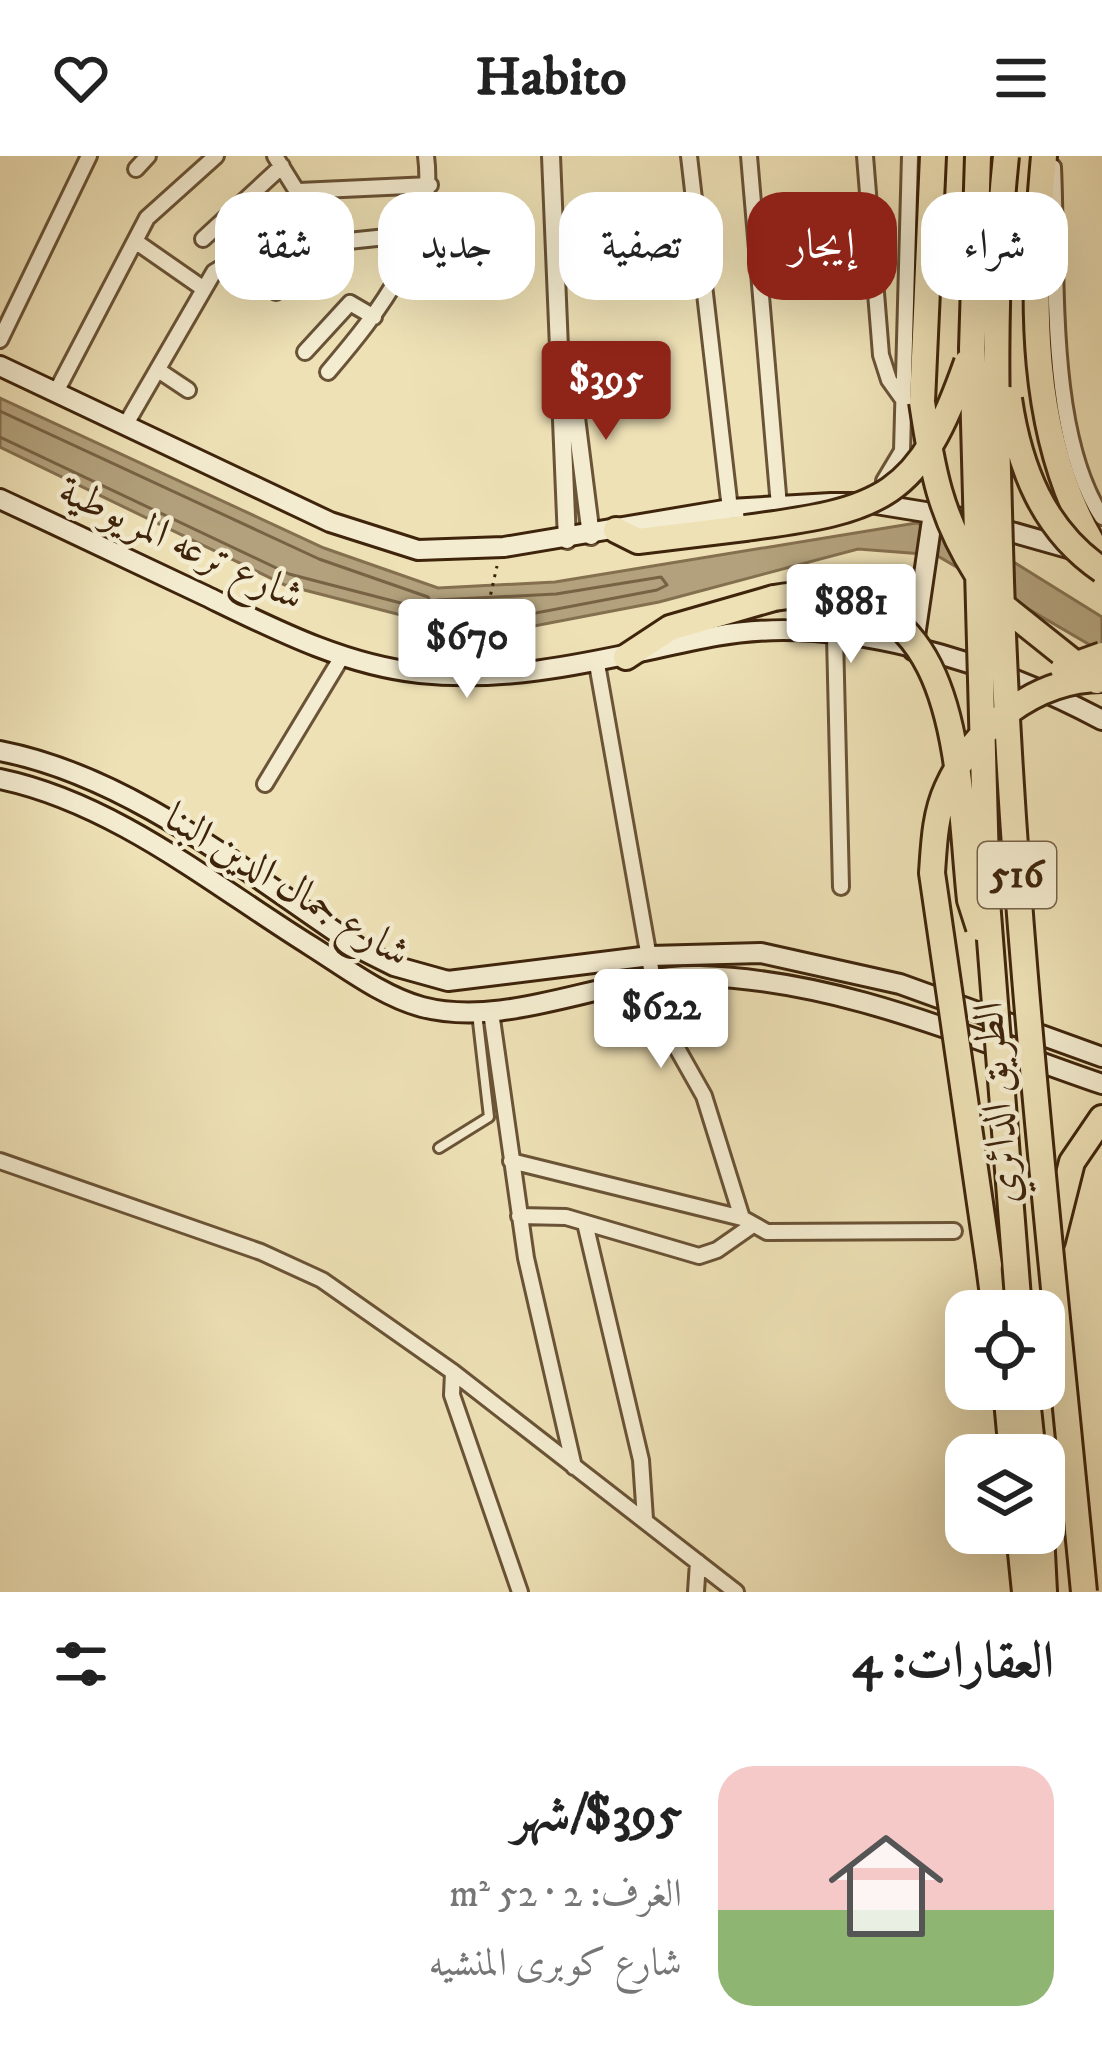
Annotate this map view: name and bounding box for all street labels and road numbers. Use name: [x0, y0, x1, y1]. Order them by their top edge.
street label: شارع ترعه المريوطية: [47, 464, 312, 630]
street label: شارع جمال الدين البنا: [151, 792, 419, 986]
road number: 516: [978, 842, 1056, 908]
street label: الطريق الدائري: [963, 999, 1037, 1206]

